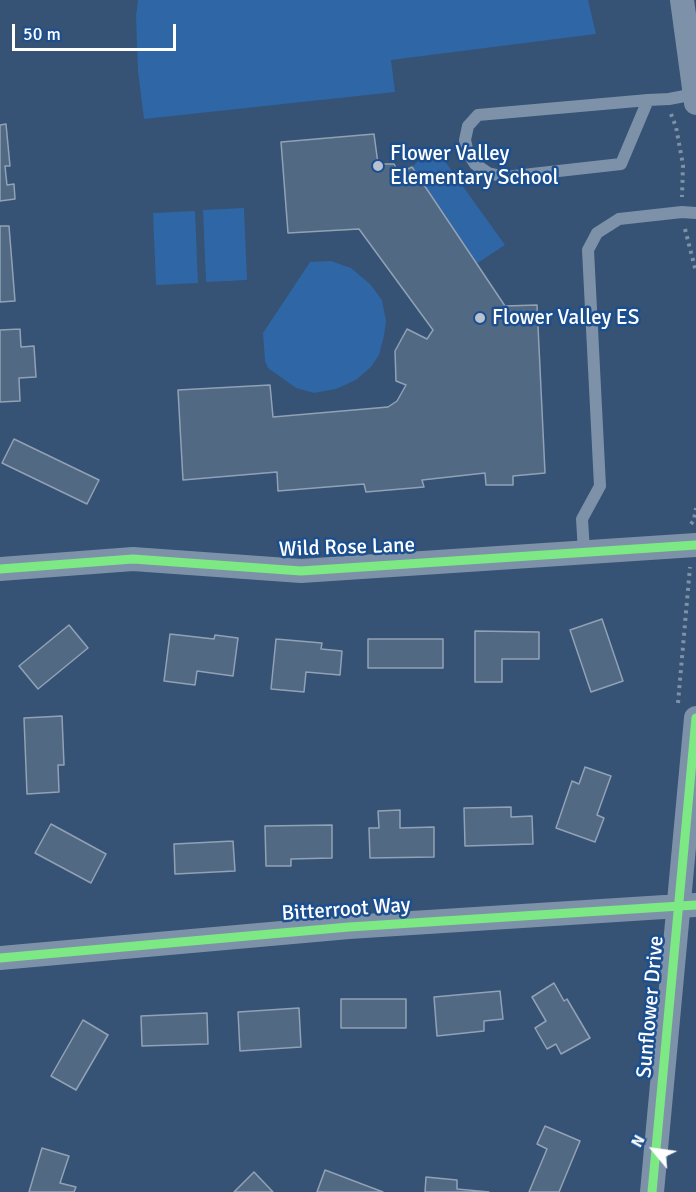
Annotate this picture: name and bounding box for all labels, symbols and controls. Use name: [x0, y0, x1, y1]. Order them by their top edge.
scale bar: [15, 12, 178, 50]
text: 50 m: [23, 23, 61, 45]
place label: Flower Valley Elementary School: [390, 141, 559, 191]
marker: Flower Valley Elementary School: [371, 159, 385, 173]
place label: Flower Valley ES: [492, 305, 639, 331]
marker: Flower Valley ES: [473, 311, 487, 325]
street label: Wild Rose Lane: [278, 533, 416, 563]
street label: Bitterroot Way: [281, 893, 411, 927]
street label: Sunflower Drive: [632, 935, 670, 1079]
north arrow: [624, 1120, 684, 1180]
text: N: [627, 1132, 650, 1151]

